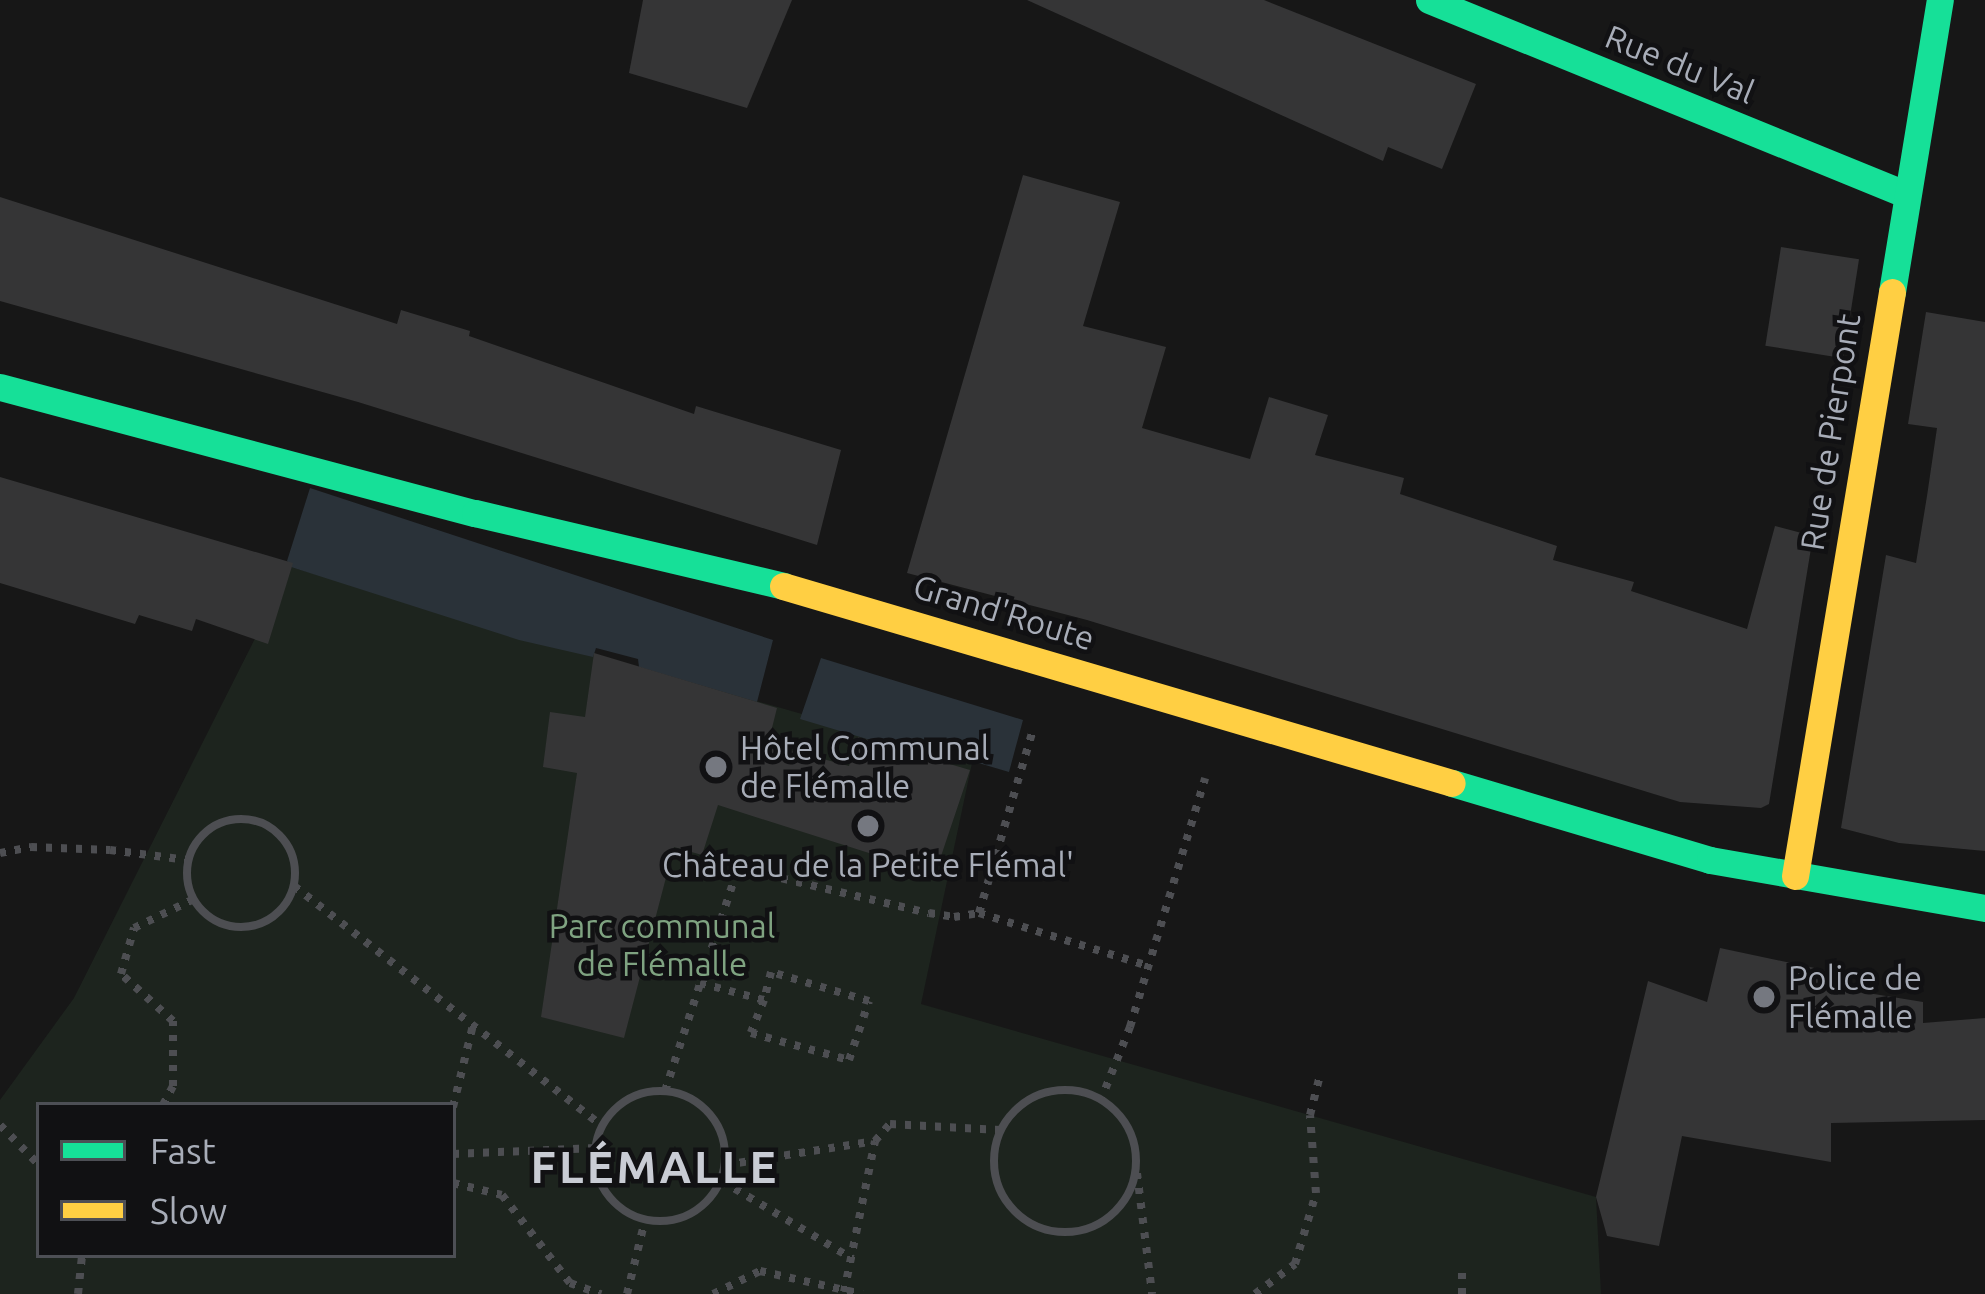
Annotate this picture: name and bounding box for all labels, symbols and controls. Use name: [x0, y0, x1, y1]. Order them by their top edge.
street label: Rue du Val: [1600, 16, 1760, 112]
street label: Rue de Pierpont: [1792, 311, 1868, 553]
street label: Grand'Route: [909, 566, 1099, 658]
place label: Hôtel Communal de Flémalle: [740, 728, 989, 806]
marker: Hôtel Communal de Flémalle: [703, 754, 729, 780]
marker: Château de la Petite Flémal': [855, 813, 881, 839]
place label: Château de la Petite Flémal': [662, 845, 1074, 885]
park label: Parc communal de Flémalle: [549, 906, 775, 984]
place label: Police de Flémalle: [1788, 958, 1922, 1036]
marker: Police de Flémalle: [1751, 984, 1777, 1010]
legend: [36, 1102, 456, 1258]
text: Fast: [150, 1130, 216, 1171]
district label: FLÉMALLE: [531, 1140, 779, 1194]
text: Slow: [150, 1190, 227, 1231]

